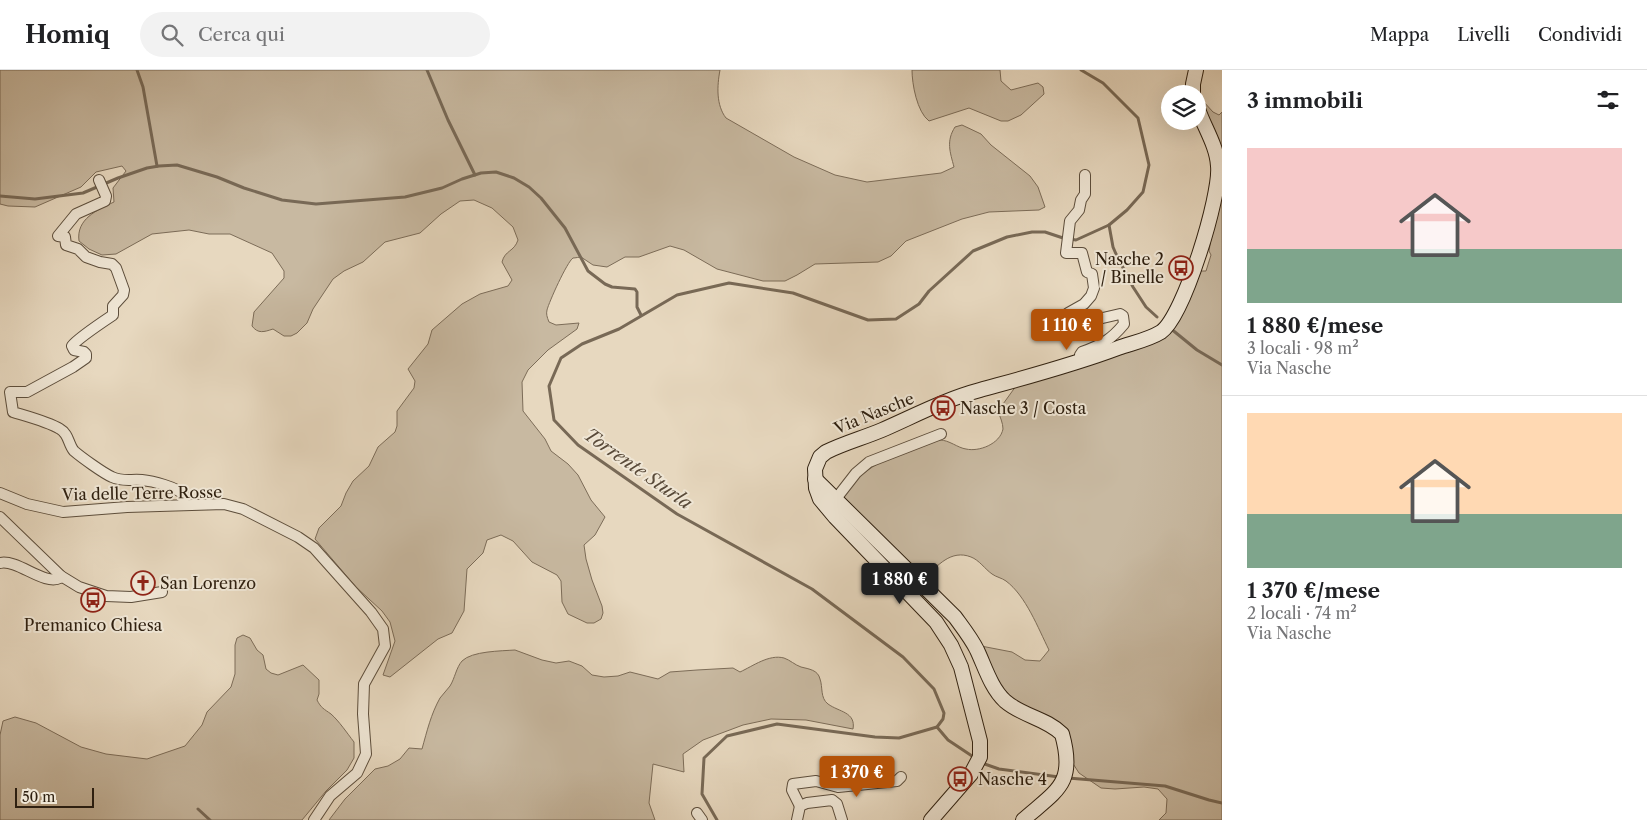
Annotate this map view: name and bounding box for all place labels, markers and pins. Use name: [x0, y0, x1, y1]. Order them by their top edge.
place label: Nasche 2 / Binelle: [1095, 249, 1164, 287]
bus stop icon: Nasche 2 / Binelle: [1168, 255, 1194, 281]
pin: 1 110 €: [1021, 308, 1113, 351]
bus stop icon: Nasche 3 / Costa: [930, 395, 956, 421]
place label: Nasche 3 / Costa: [960, 398, 1087, 418]
pin: 1 880 €: [854, 562, 946, 605]
church icon: San Lorenzo: [130, 570, 156, 596]
place label: San Lorenzo: [160, 573, 256, 593]
bus stop icon: Premanico Chiesa: [80, 587, 106, 613]
place label: Premanico Chiesa: [24, 615, 163, 635]
pin: 1 370 €: [811, 756, 903, 798]
bus stop icon: Nasche 4: [947, 766, 973, 792]
place label: Nasche 4: [978, 769, 1047, 789]

